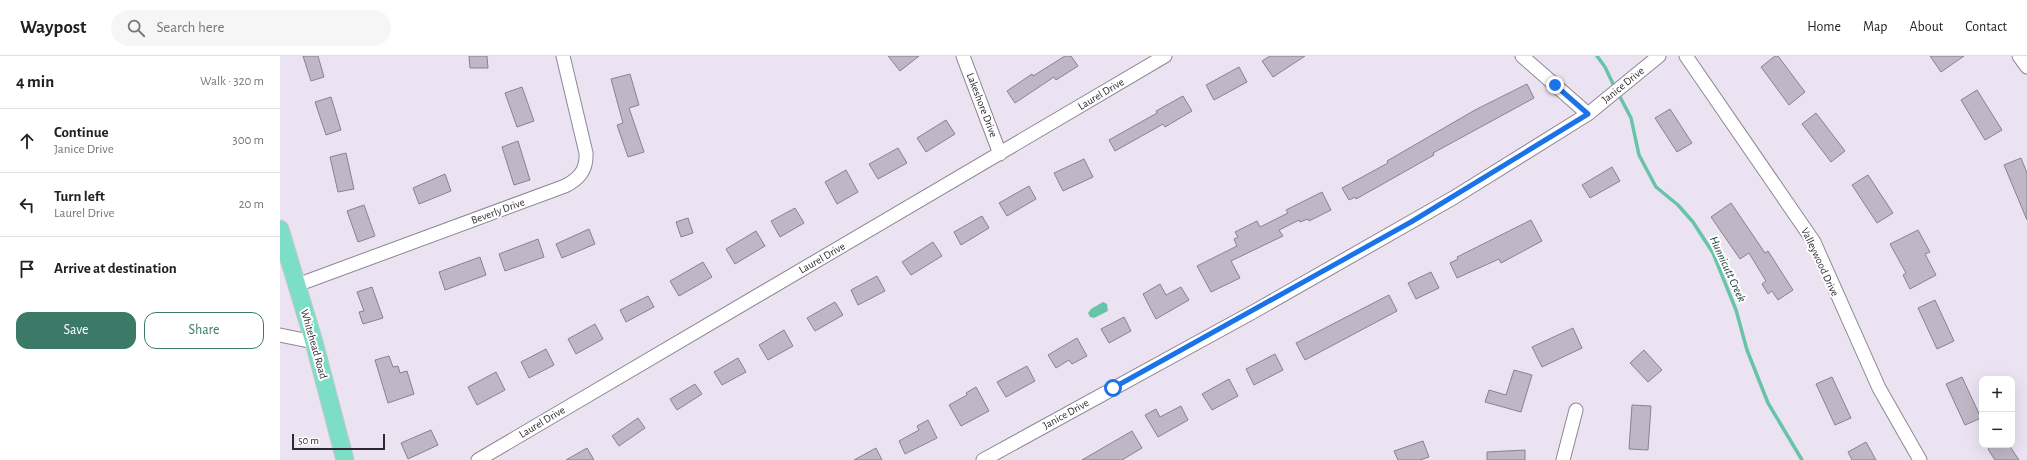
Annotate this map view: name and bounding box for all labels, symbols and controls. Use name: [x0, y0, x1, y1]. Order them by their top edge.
search box: [111, 10, 391, 46]
icon: search: [125, 17, 147, 39]
text: Waypost: [20, 18, 87, 37]
text: Search here: [157, 20, 224, 35]
text: Home: [1807, 20, 1841, 34]
text: Map: [1863, 20, 1887, 34]
text: About: [1909, 20, 1943, 34]
text: Contact: [1965, 20, 2007, 34]
street label: Janice Drive: [1600, 65, 1646, 105]
street label: Lakeshore Drive: [965, 71, 999, 139]
text: 4 min: [16, 73, 54, 90]
text: Walk · 320 m: [200, 75, 264, 88]
street label: Laurel Drive: [1076, 76, 1126, 112]
route end: [1546, 76, 1564, 94]
text: Continue: [54, 125, 109, 140]
icon: ahead: [16, 130, 38, 152]
text: 300 m: [232, 134, 264, 147]
text: Janice Drive: [54, 143, 114, 156]
text: Turn left: [54, 189, 105, 204]
icon: left: [16, 194, 38, 216]
street label: Beverly Drive: [470, 196, 526, 226]
text: 20 m: [239, 198, 264, 211]
text: Laurel Drive: [54, 207, 115, 220]
street label: Valleywood Drive: [1799, 226, 1841, 298]
water label: Hunnicutt Creek: [1708, 234, 1749, 304]
street label: Laurel Drive: [797, 240, 847, 276]
icon: arrive: [16, 258, 38, 280]
text: Arrive at destination: [54, 261, 177, 276]
street label: Whitehead Road: [299, 308, 329, 380]
button: Save: [16, 312, 136, 349]
button: Share: [144, 312, 264, 349]
map controls: [1979, 376, 2015, 448]
button: +: [1979, 376, 2015, 412]
route start: [1104, 379, 1122, 397]
street label: Janice Drive: [1041, 397, 1091, 431]
street label: Laurel Drive: [517, 404, 567, 440]
button: −: [1979, 412, 2015, 448]
scale bar: [292, 432, 385, 451]
text: 50 m: [298, 435, 319, 446]

